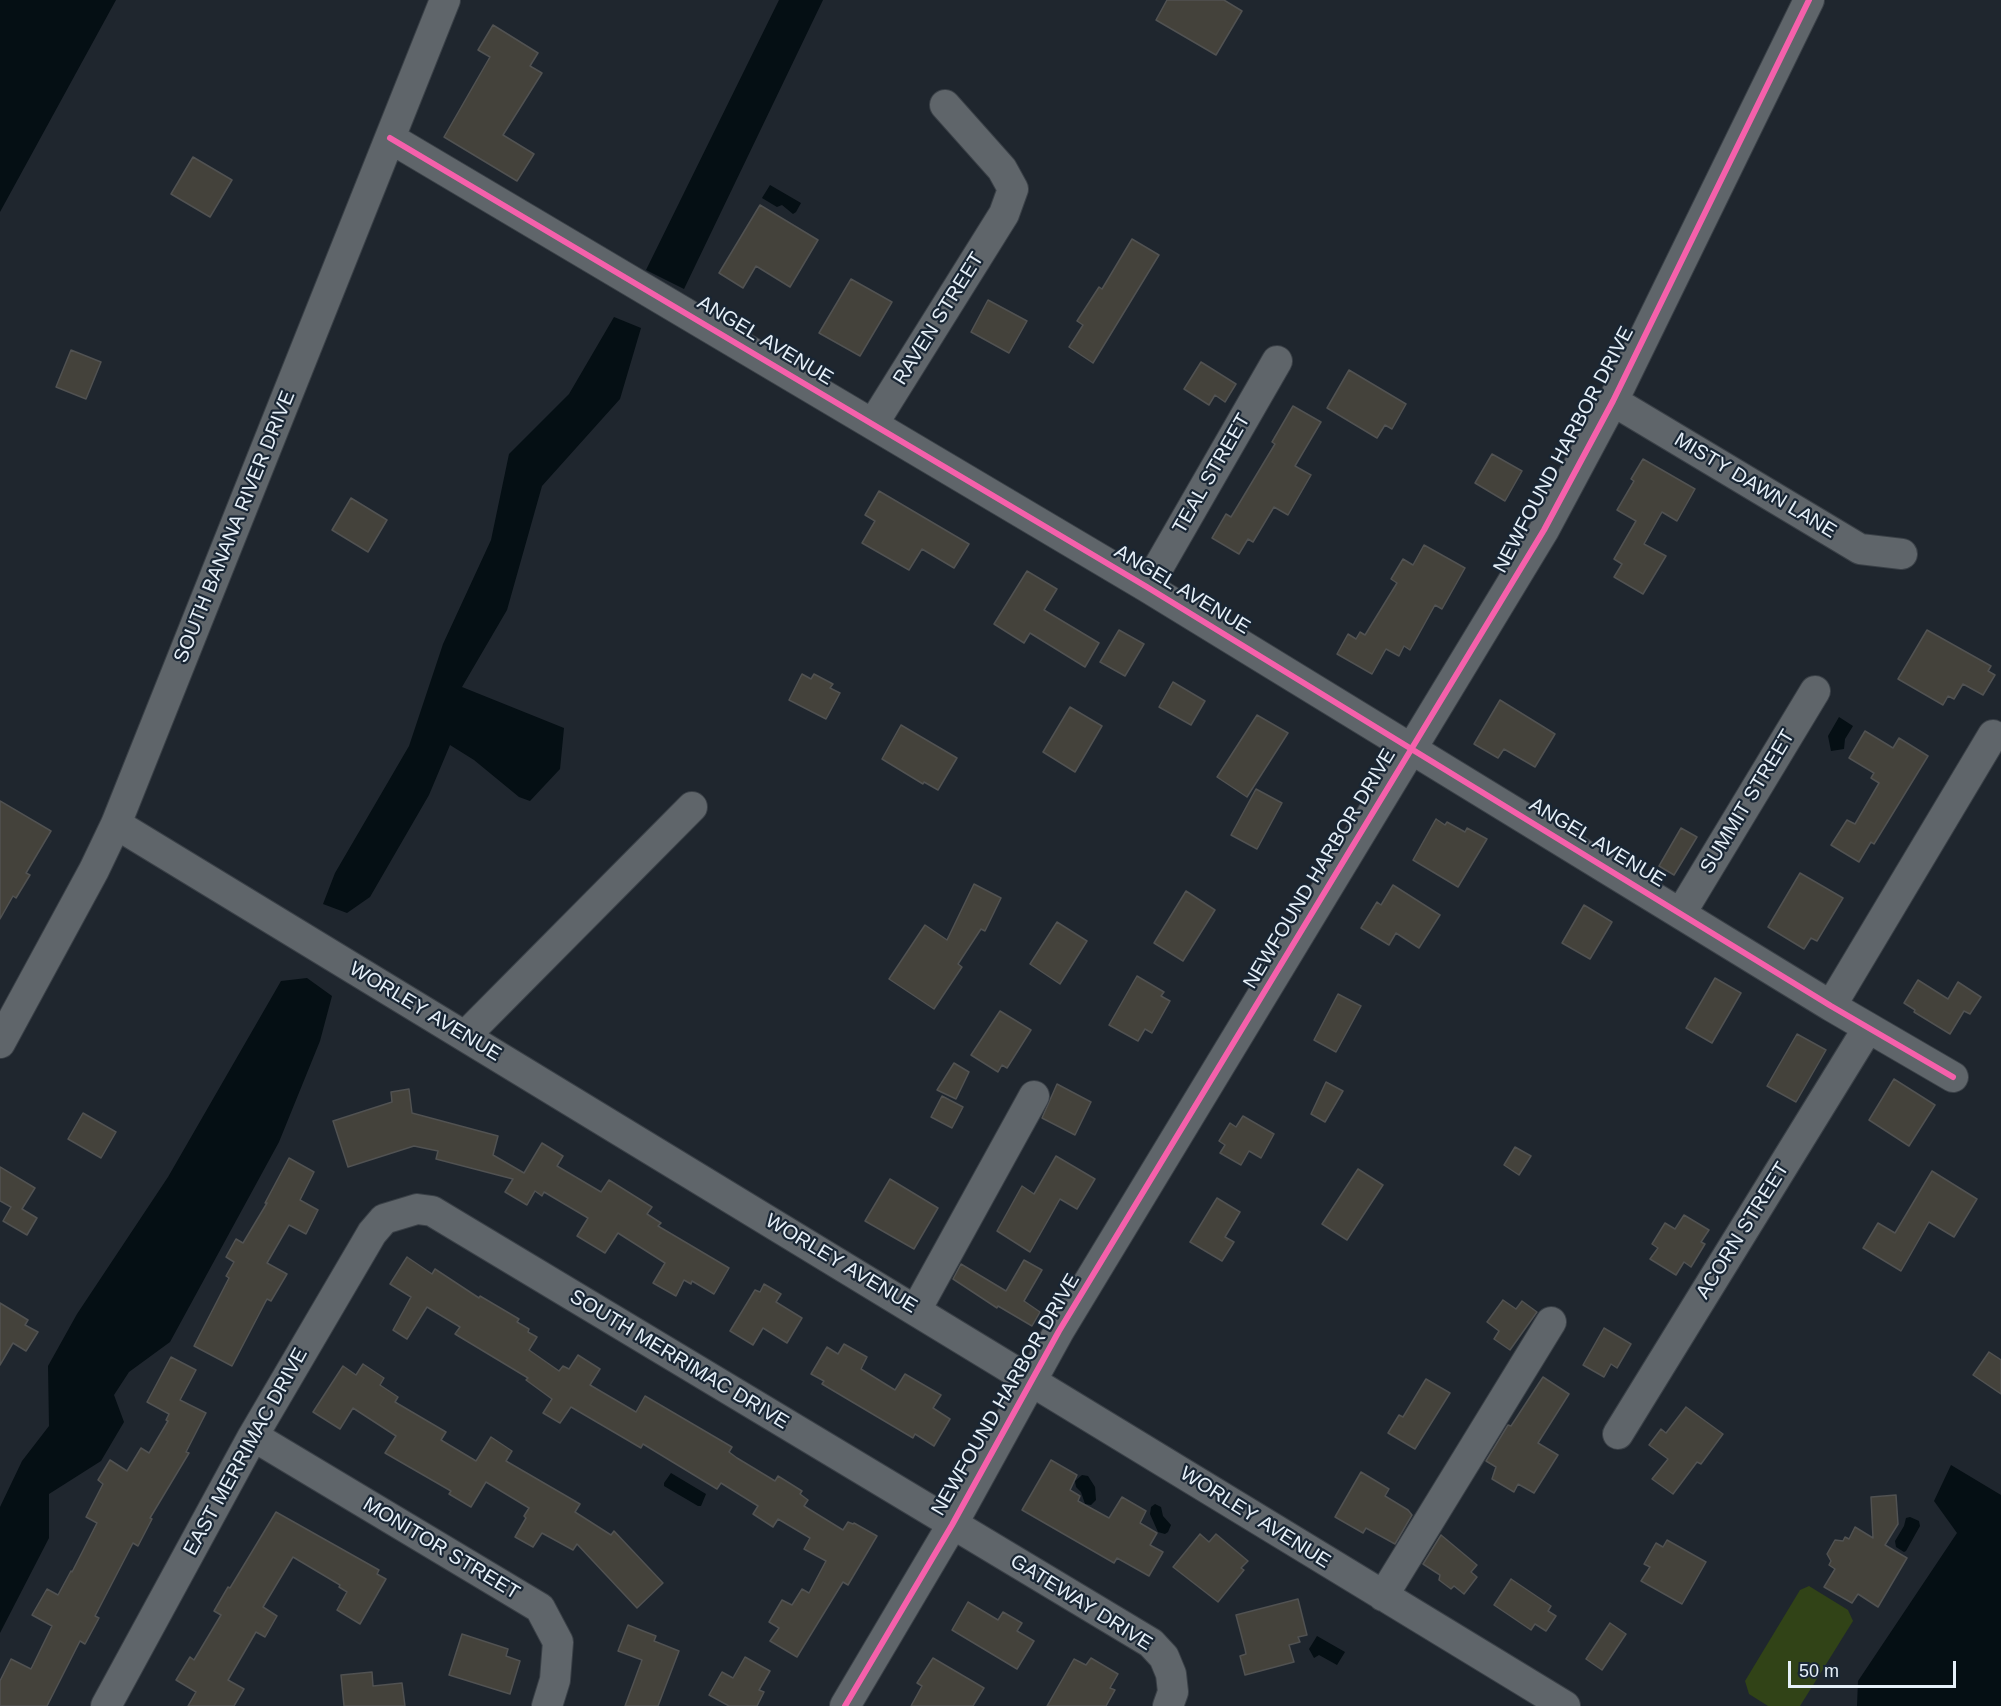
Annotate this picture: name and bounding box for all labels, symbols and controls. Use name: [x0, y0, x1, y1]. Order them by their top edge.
street label: RAVEN STREET: [889, 248, 989, 390]
street label: ANGEL AVENUE: [693, 291, 837, 391]
street label: NEWFOUND HARBOR DRIVE: [1489, 323, 1639, 577]
street label: SOUTH BANANA RIVER DRIVE: [169, 388, 301, 666]
street label: TEAL STREET: [1168, 410, 1256, 538]
street label: MISTY DAWN LANE: [1670, 428, 1840, 544]
street label: ANGEL AVENUE: [1110, 540, 1254, 640]
street label: SUMMIT STREET: [1696, 726, 1800, 878]
street label: NEWFOUND HARBOR DRIVE: [1239, 745, 1401, 993]
street label: ANGEL AVENUE: [1525, 793, 1669, 893]
street label: WORLEY AVENUE: [345, 957, 505, 1067]
street label: ACORN STREET: [1691, 1158, 1795, 1304]
street label: WORLEY AVENUE: [761, 1209, 921, 1319]
street label: NEWFOUND HARBOR DRIVE: [927, 1270, 1085, 1520]
street label: SOUTH MERRIMAC DRIVE: [565, 1285, 793, 1435]
street label: EAST MERRIMAC DRIVE: [179, 1344, 313, 1560]
street label: WORLEY AVENUE: [1175, 1462, 1335, 1574]
street label: MONITOR STREET: [358, 1493, 524, 1605]
street label: GATEWAY DRIVE: [1006, 1550, 1156, 1656]
scale bar: [1791, 1649, 1959, 1687]
text: 50 m: [1799, 1661, 1839, 1681]

